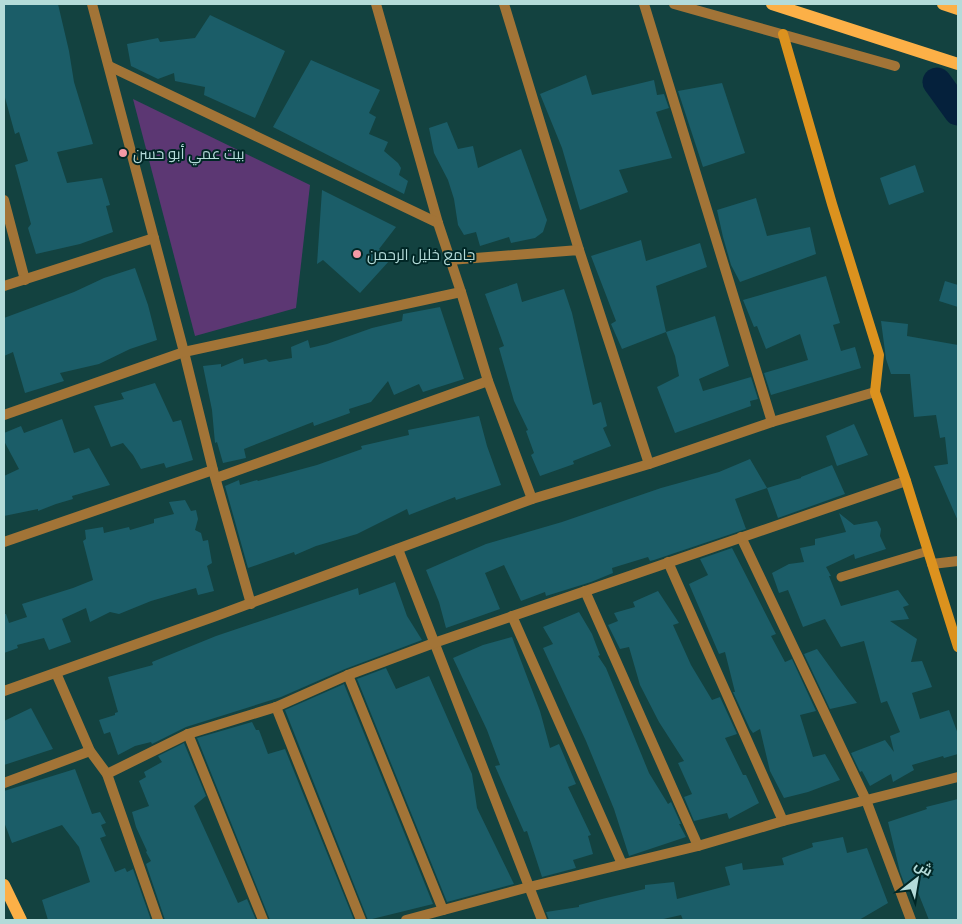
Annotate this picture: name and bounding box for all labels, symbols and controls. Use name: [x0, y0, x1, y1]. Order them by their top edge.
place label: بيت عمي أبو حسن: [133, 143, 245, 166]
marker: بيت عمي أبو حسن: [117, 147, 129, 159]
place label: جامع خليل الرحمن: [367, 244, 475, 266]
marker: جامع خليل الرحمن: [351, 248, 363, 260]
north arrow: [892, 854, 942, 904]
text: ش: [911, 855, 937, 881]

